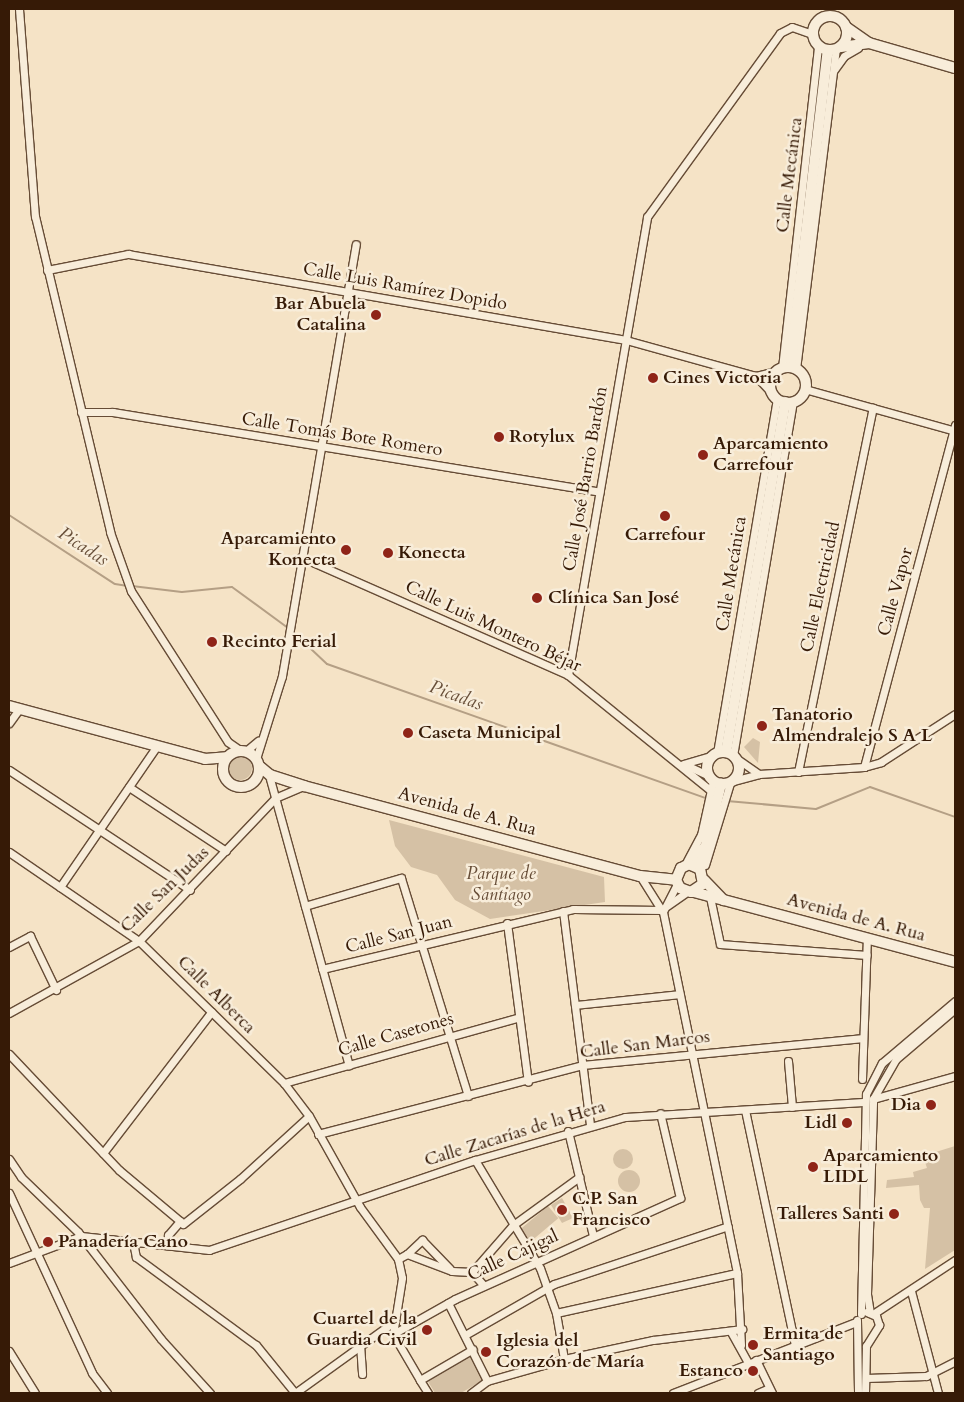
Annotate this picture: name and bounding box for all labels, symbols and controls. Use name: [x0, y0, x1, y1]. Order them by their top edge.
street label: Calle Mecánica: [772, 116, 808, 234]
street label: Calle Luis Ramírez Dopido: [301, 258, 509, 316]
place label: Bar Abuela Catalina: [274, 294, 366, 336]
marker: Bar Abuela Catalina: [370, 309, 382, 321]
place label: Cines Victoria: [663, 367, 781, 389]
marker: Cines Victoria: [647, 372, 659, 384]
street label: Calle José Barrio Bardón: [559, 385, 613, 573]
street label: Calle Tomás Bote Romero: [240, 408, 444, 462]
place label: Rotylux: [509, 426, 575, 448]
marker: Rotylux: [493, 431, 505, 443]
place label: Aparcamiento Carrefour: [713, 434, 828, 476]
marker: Aparcamiento Carrefour: [697, 449, 709, 461]
marker: Carrefour: [659, 510, 671, 522]
street label: Calle Mecánica: [712, 515, 752, 633]
street label: Calle Electricidad: [797, 520, 845, 654]
water label: Picadas: [54, 522, 112, 572]
place label: Carrefour: [625, 524, 705, 546]
place label: Aparcamiento Konecta: [221, 529, 336, 572]
place label: Konecta: [398, 542, 466, 564]
marker: Aparcamiento Konecta: [340, 544, 352, 556]
street label: Calle Vapor: [874, 545, 918, 639]
marker: Konecta: [382, 547, 394, 559]
street label: Calle Luis Montero Béjar: [401, 577, 585, 677]
place label: Clínica San José: [548, 587, 679, 609]
marker: Clínica San José: [530, 591, 544, 605]
place label: Recinto Ferial: [222, 631, 337, 653]
marker: Recinto Ferial: [206, 636, 218, 648]
water label: Picadas: [426, 676, 486, 716]
place label: Tanatorio Almendralejo S A L: [772, 705, 932, 748]
marker: Tanatorio Almendralejo S A L: [756, 720, 768, 732]
place label: Caseta Municipal: [418, 722, 561, 744]
marker: Caseta Municipal: [402, 727, 414, 739]
street label: Avenida de A. Rua: [395, 783, 539, 841]
street label: Calle San Judas: [116, 842, 214, 938]
park label: Parque de Santiago: [466, 864, 536, 906]
street label: Avenida de A. Rua: [784, 889, 928, 947]
street label: Calle San Juan: [343, 911, 455, 959]
street label: Calle Alberca: [172, 951, 260, 1039]
street label: Calle Casetones: [336, 1008, 456, 1062]
street label: Calle San Marcos: [579, 1026, 711, 1064]
place label: Dia: [891, 1094, 921, 1116]
street label: Calle Zacarías de la Hera: [422, 1096, 608, 1172]
marker: Dia: [925, 1099, 937, 1111]
place label: Lidl: [804, 1112, 837, 1134]
marker: Lidl: [841, 1117, 853, 1129]
place label: Aparcamiento LIDL: [823, 1146, 938, 1188]
marker: Aparcamiento LIDL: [807, 1161, 819, 1173]
place label: C.P. San Francisco: [572, 1189, 650, 1232]
place label: Talleres Santi: [777, 1203, 884, 1225]
marker: C.P. San Francisco: [556, 1204, 568, 1216]
marker: Talleres Santi: [888, 1208, 900, 1220]
street label: Calle Cajigal: [464, 1226, 562, 1286]
place label: Panadería Cano: [58, 1231, 188, 1253]
marker: Panadería Cano: [42, 1236, 54, 1248]
place label: Cuartel de la Guardia Civil: [307, 1309, 417, 1352]
marker: Cuartel de la Guardia Civil: [421, 1324, 433, 1336]
place label: Ermita de Santiago: [763, 1324, 843, 1366]
place label: Iglesia del Corazón de María: [496, 1331, 644, 1374]
marker: Ermita de Santiago: [747, 1339, 759, 1351]
marker: Iglesia del Corazón de María: [480, 1346, 492, 1358]
place label: Estanco: [679, 1360, 743, 1382]
marker: Estanco: [747, 1365, 759, 1377]

